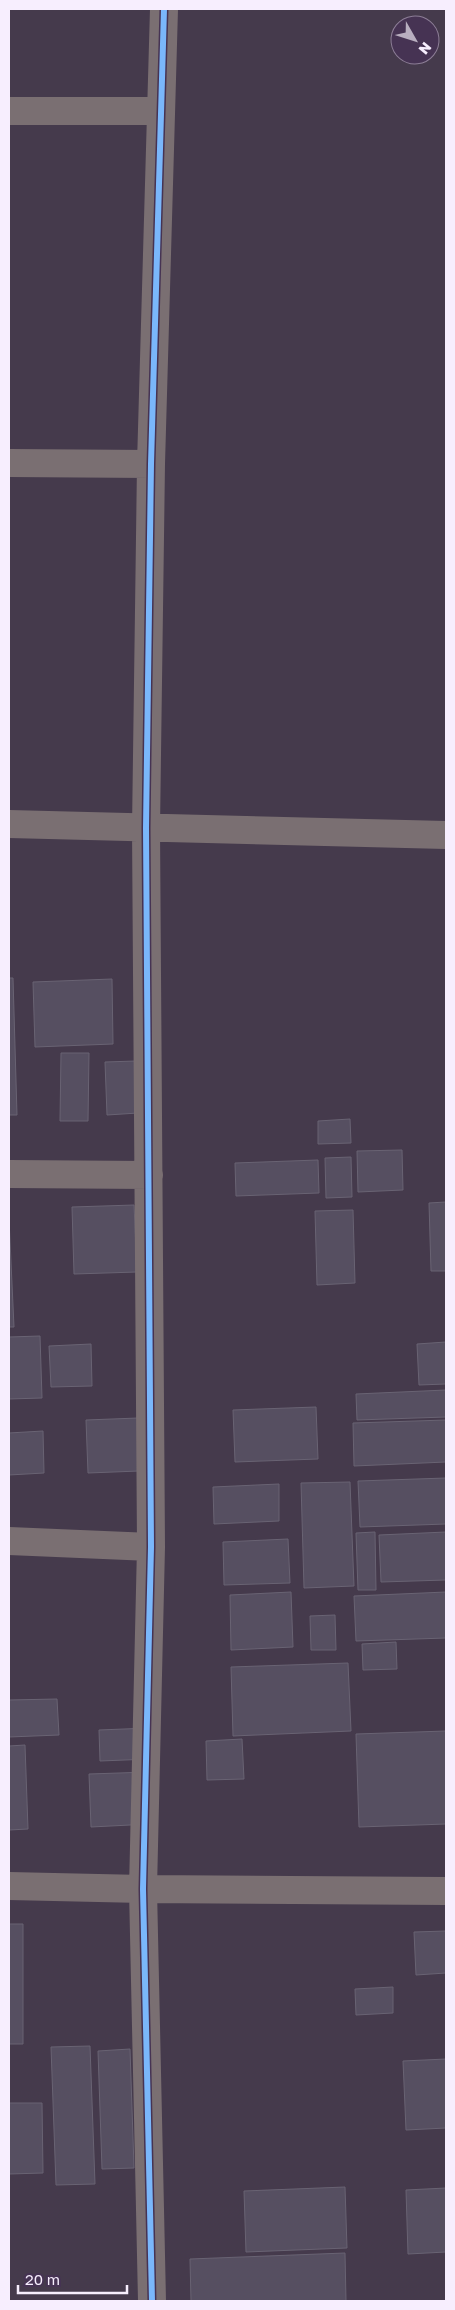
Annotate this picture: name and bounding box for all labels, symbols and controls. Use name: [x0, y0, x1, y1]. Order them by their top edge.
north arrow: [390, 15, 440, 65]
text: N: [416, 39, 435, 58]
scale bar: [18, 2262, 126, 2294]
text: 20 m: [25, 2270, 60, 2288]

